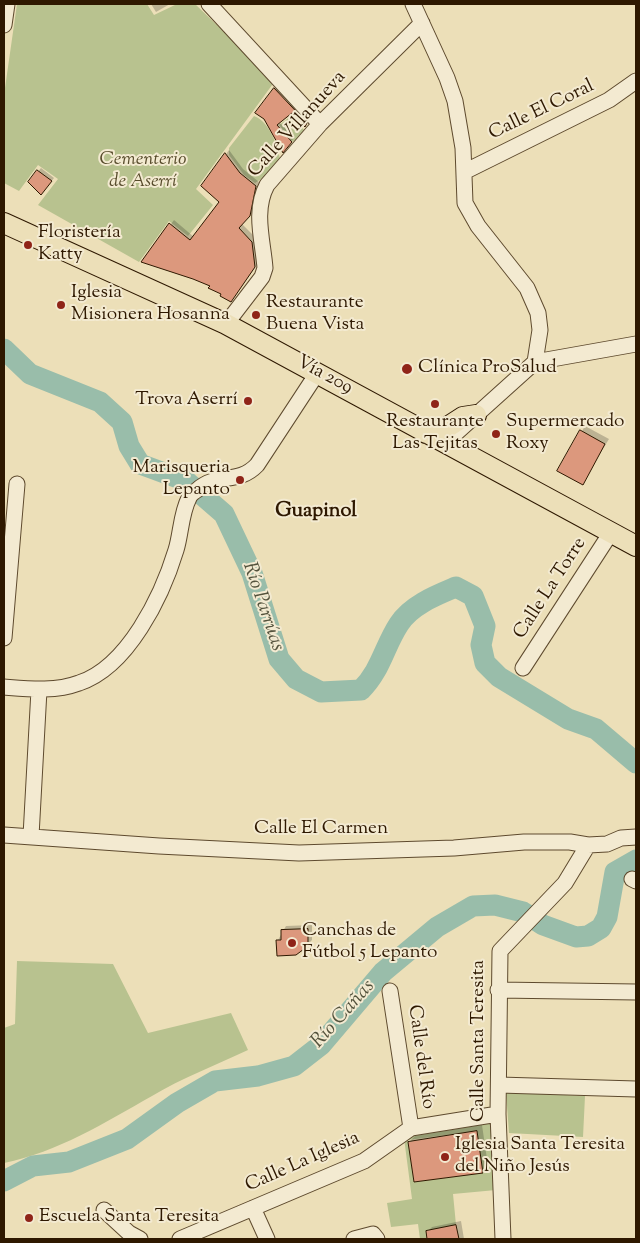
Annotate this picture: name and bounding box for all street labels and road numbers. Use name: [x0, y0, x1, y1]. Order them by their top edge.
street label: Calle Villanueva: [244, 67, 352, 183]
street label: Calle El Coral: [486, 76, 598, 146]
street label: Vía 209: [292, 352, 356, 400]
street label: Calle La Torre: [510, 534, 592, 644]
street label: Calle El Carmen: [254, 819, 388, 841]
street label: Calle Santa Teresita: [469, 960, 491, 1122]
street label: Calle del Río: [401, 1003, 439, 1111]
street label: Calle La Iglesia: [242, 1128, 364, 1198]

